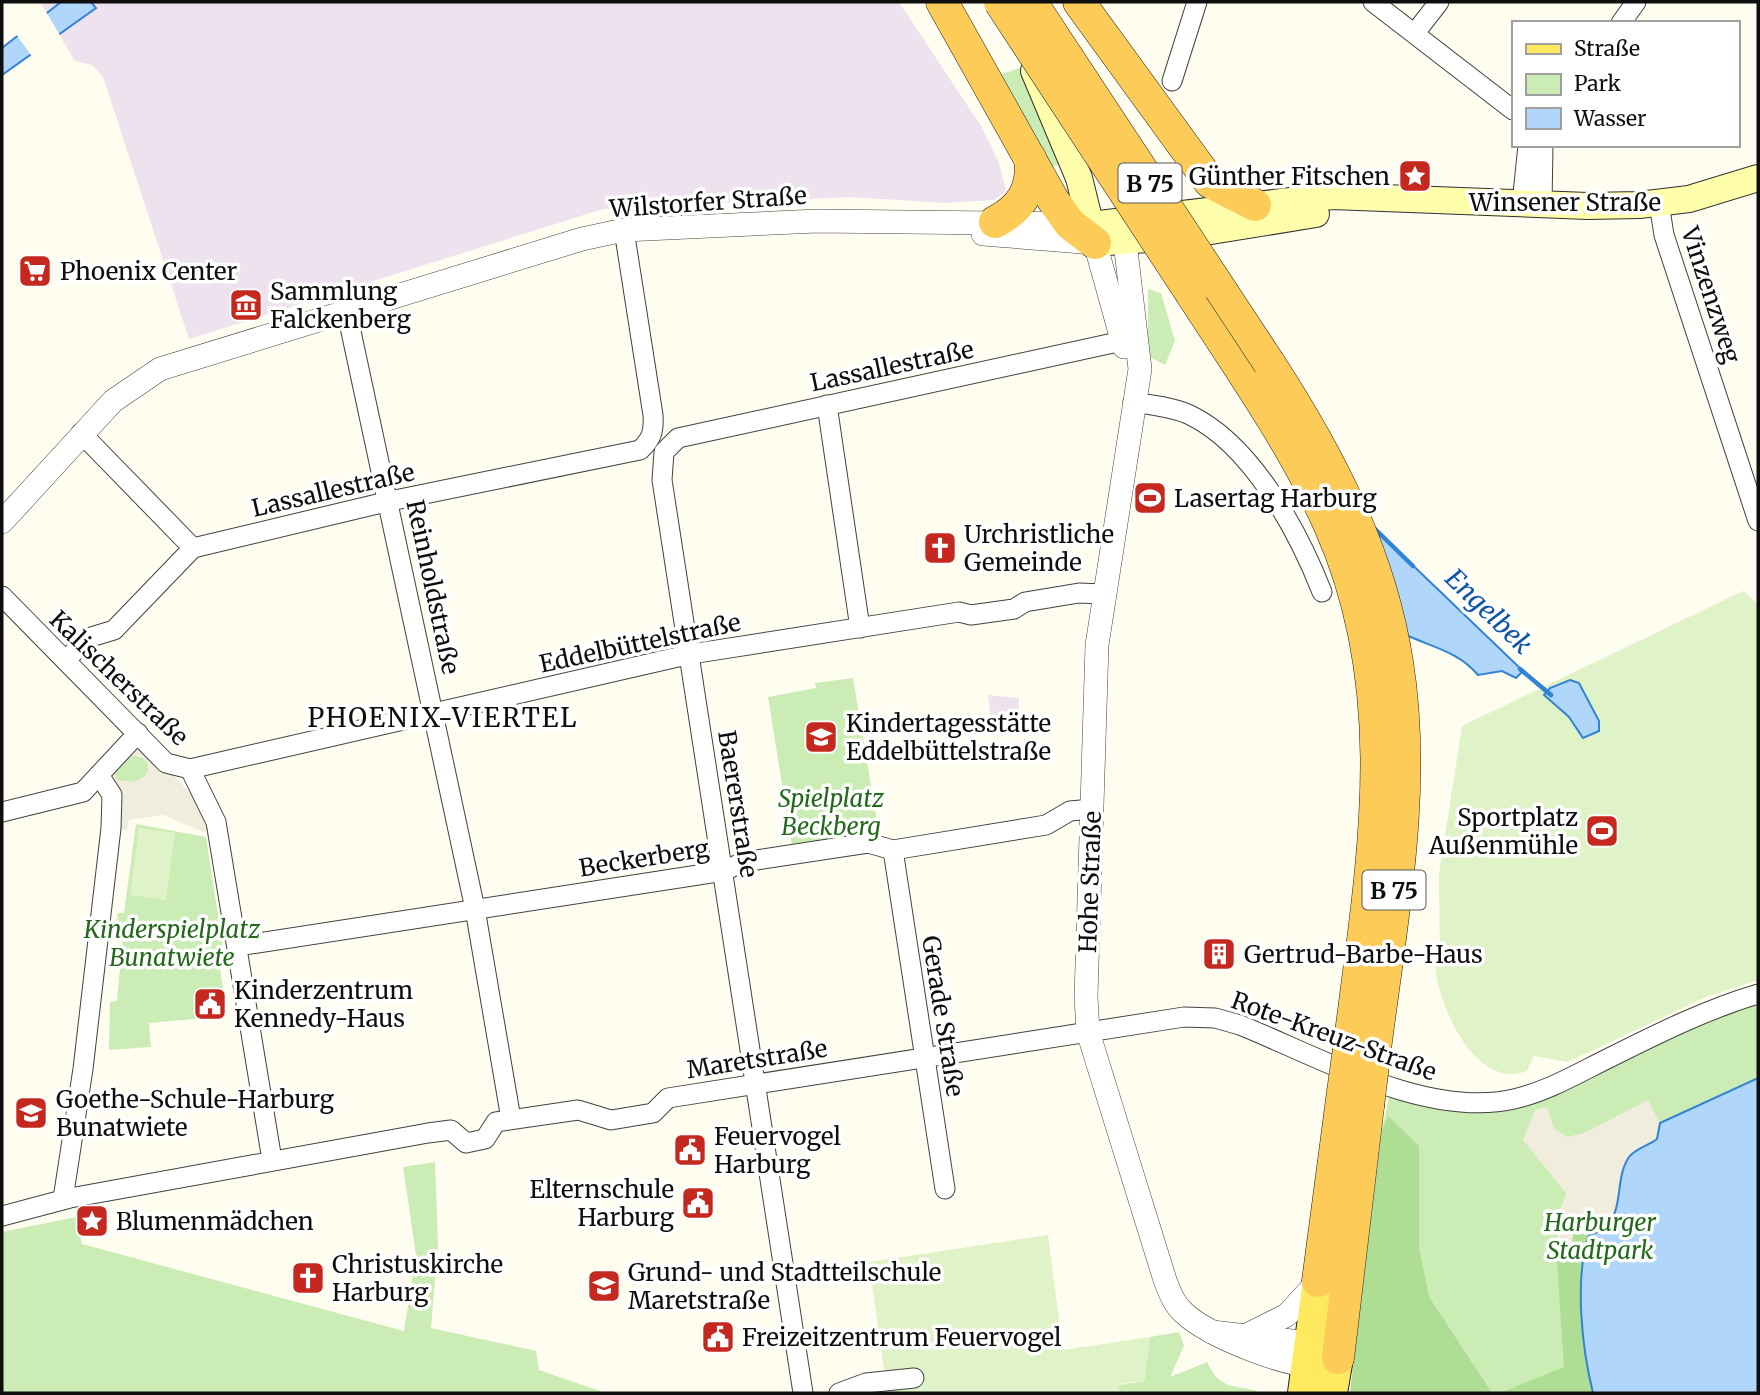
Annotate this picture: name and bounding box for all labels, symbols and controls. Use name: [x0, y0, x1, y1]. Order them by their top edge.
legend: [1512, 21, 1739, 147]
text: Straße: [1574, 35, 1640, 62]
text: Park: [1574, 70, 1621, 97]
text: Wasser: [1573, 105, 1646, 132]
place icon: Günther Fitschen: [1396, 157, 1434, 195]
place label: Günther Fitschen: [1189, 161, 1390, 192]
road number: B 75: [1118, 164, 1182, 202]
street label: Wilstorfer Straße: [607, 180, 808, 224]
street label: Winsener Straße: [1468, 187, 1661, 218]
street label: Vinzenzweg: [1674, 222, 1748, 367]
supermarket icon: Phoenix Center: [16, 252, 54, 290]
place label: Phoenix Center: [60, 256, 238, 287]
place label: Sammlung Falckenberg: [270, 276, 411, 335]
museum icon: Sammlung Falckenberg: [227, 286, 265, 324]
street label: Lassallestraße: [807, 334, 977, 398]
street label: Lassallestraße: [248, 456, 418, 524]
sports icon: Lasertag Harburg: [1131, 479, 1169, 517]
place label: Lasertag Harburg: [1174, 483, 1377, 514]
street label: Reinholdstraße: [399, 497, 467, 677]
place label: Urchristliche Gemeinde: [964, 519, 1114, 578]
church icon: Urchristliche Gemeinde: [921, 529, 959, 567]
water label: Engelbek: [1439, 562, 1539, 660]
street label: Kalischerstraße: [43, 604, 195, 752]
street label: Eddelbüttelstraße: [536, 607, 744, 679]
district label: PHOENIX-VIERTEL: [308, 701, 578, 734]
place label: Kindertagesstätte Eddelbüttelstraße: [846, 708, 1051, 767]
school or university icon: Kindertagesstätte Eddelbüttelstraße: [802, 718, 840, 756]
street label: Baererstraße: [711, 728, 765, 880]
park label: Spielplatz Beckberg: [778, 783, 885, 842]
place label: Sportplatz Außenmühle: [1428, 802, 1578, 861]
street label: Hohe Straße: [1072, 810, 1108, 954]
sports icon: Sportplatz Außenmühle: [1583, 812, 1621, 850]
street label: Beckerberg: [577, 832, 712, 884]
road number: B 75: [1362, 870, 1426, 909]
park label: Kinderspielplatz Bunatwiete: [83, 914, 261, 973]
street label: Gerade Straße: [915, 933, 971, 1099]
building icon: Gertrud-Barbe-Haus: [1200, 935, 1238, 973]
place label: Gertrud-Barbe-Haus: [1244, 939, 1483, 970]
place label: Kinderzentrum Kennedy-Haus: [234, 975, 413, 1034]
street label: Rote-Kreuz-Straße: [1227, 984, 1441, 1088]
public building icon: Kinderzentrum Kennedy-Haus: [191, 985, 229, 1023]
street label: Maretstraße: [684, 1033, 830, 1085]
place label: Goethe-Schule-Harburg Bunatwiete: [56, 1084, 335, 1143]
school or university icon: Goethe-Schule-Harburg Bunatwiete: [12, 1094, 50, 1132]
place label: Feuervogel Harburg: [714, 1121, 841, 1180]
public building icon: Feuervogel Harburg: [671, 1131, 709, 1169]
place label: Elternschule Harburg: [529, 1174, 674, 1233]
public building icon: Elternschule Harburg: [679, 1184, 717, 1222]
place icon: Blumenmädchen: [73, 1202, 111, 1240]
place label: Blumenmädchen: [116, 1206, 314, 1237]
park label: Harburger Stadtpark: [1543, 1207, 1657, 1266]
place label: Christuskirche Harburg: [332, 1249, 503, 1308]
place label: Grund‐ und Stadtteilschule Maretstraße: [628, 1257, 941, 1316]
church icon: Christuskirche Harburg: [289, 1259, 327, 1297]
school or university icon: Grund‐ und Stadtteilschule Maretstraße: [585, 1267, 623, 1305]
public building icon: Freizeitzentrum Feuervogel: [699, 1318, 737, 1356]
place label: Freizeitzentrum Feuervogel: [742, 1322, 1061, 1353]

